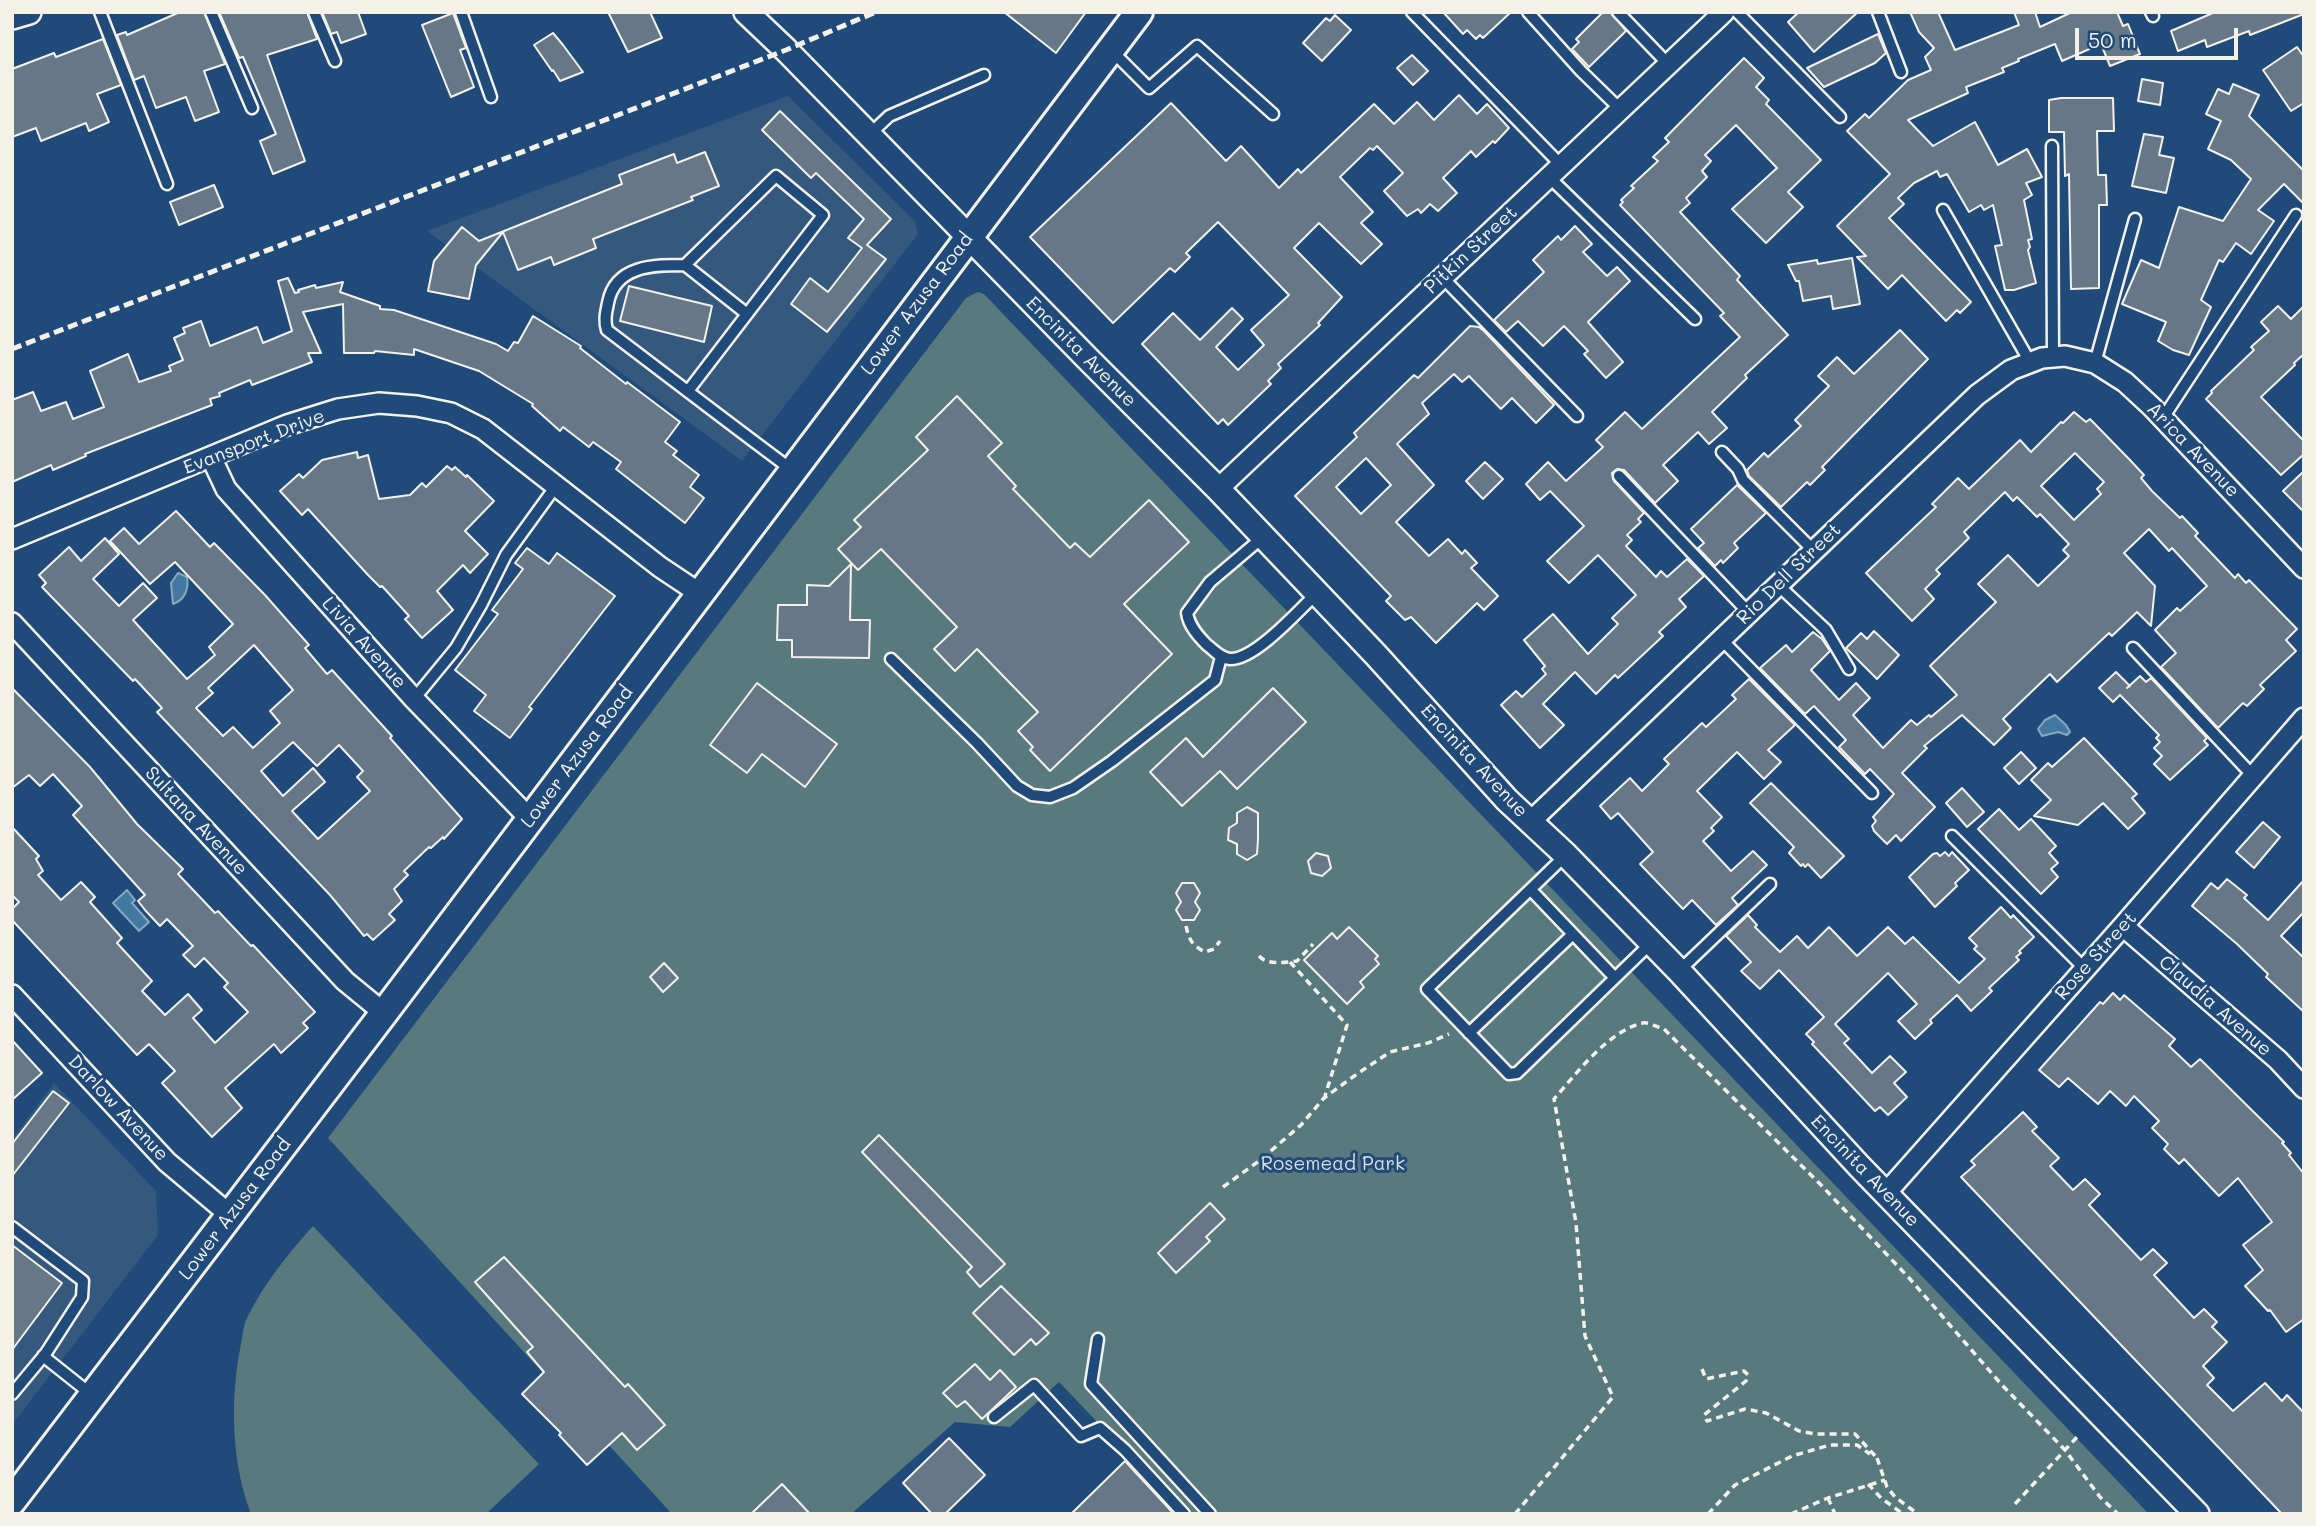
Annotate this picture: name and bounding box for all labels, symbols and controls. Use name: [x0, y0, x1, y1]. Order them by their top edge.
scale bar: [2078, 14, 2241, 58]
text: 50 m: [2088, 26, 2137, 53]
street label: Pitkin Street: [1420, 201, 1522, 299]
street label: Lower Azusa Road: [856, 228, 978, 380]
street label: Encinita Avenue: [1021, 292, 1141, 412]
street label: Arica Avenue: [2142, 398, 2244, 502]
street label: Evansport Drive: [180, 405, 328, 479]
street label: Rio Dell Street: [1732, 518, 1846, 630]
street label: Livia Avenue: [317, 593, 411, 693]
street label: Lower Azusa Road: [516, 681, 638, 833]
street label: Encinita Avenue: [1416, 700, 1532, 822]
street label: Sultana Avenue: [140, 762, 252, 880]
street label: Rose Street: [2050, 907, 2142, 1005]
street label: Claudia Avenue: [2154, 951, 2276, 1061]
street label: Darlow Avenue: [63, 1050, 173, 1166]
street label: Encinita Avenue: [1806, 1110, 1924, 1232]
street label: Lower Azusa Road: [174, 1133, 296, 1285]
park label: Rosemead Park: [1261, 1153, 1405, 1175]

